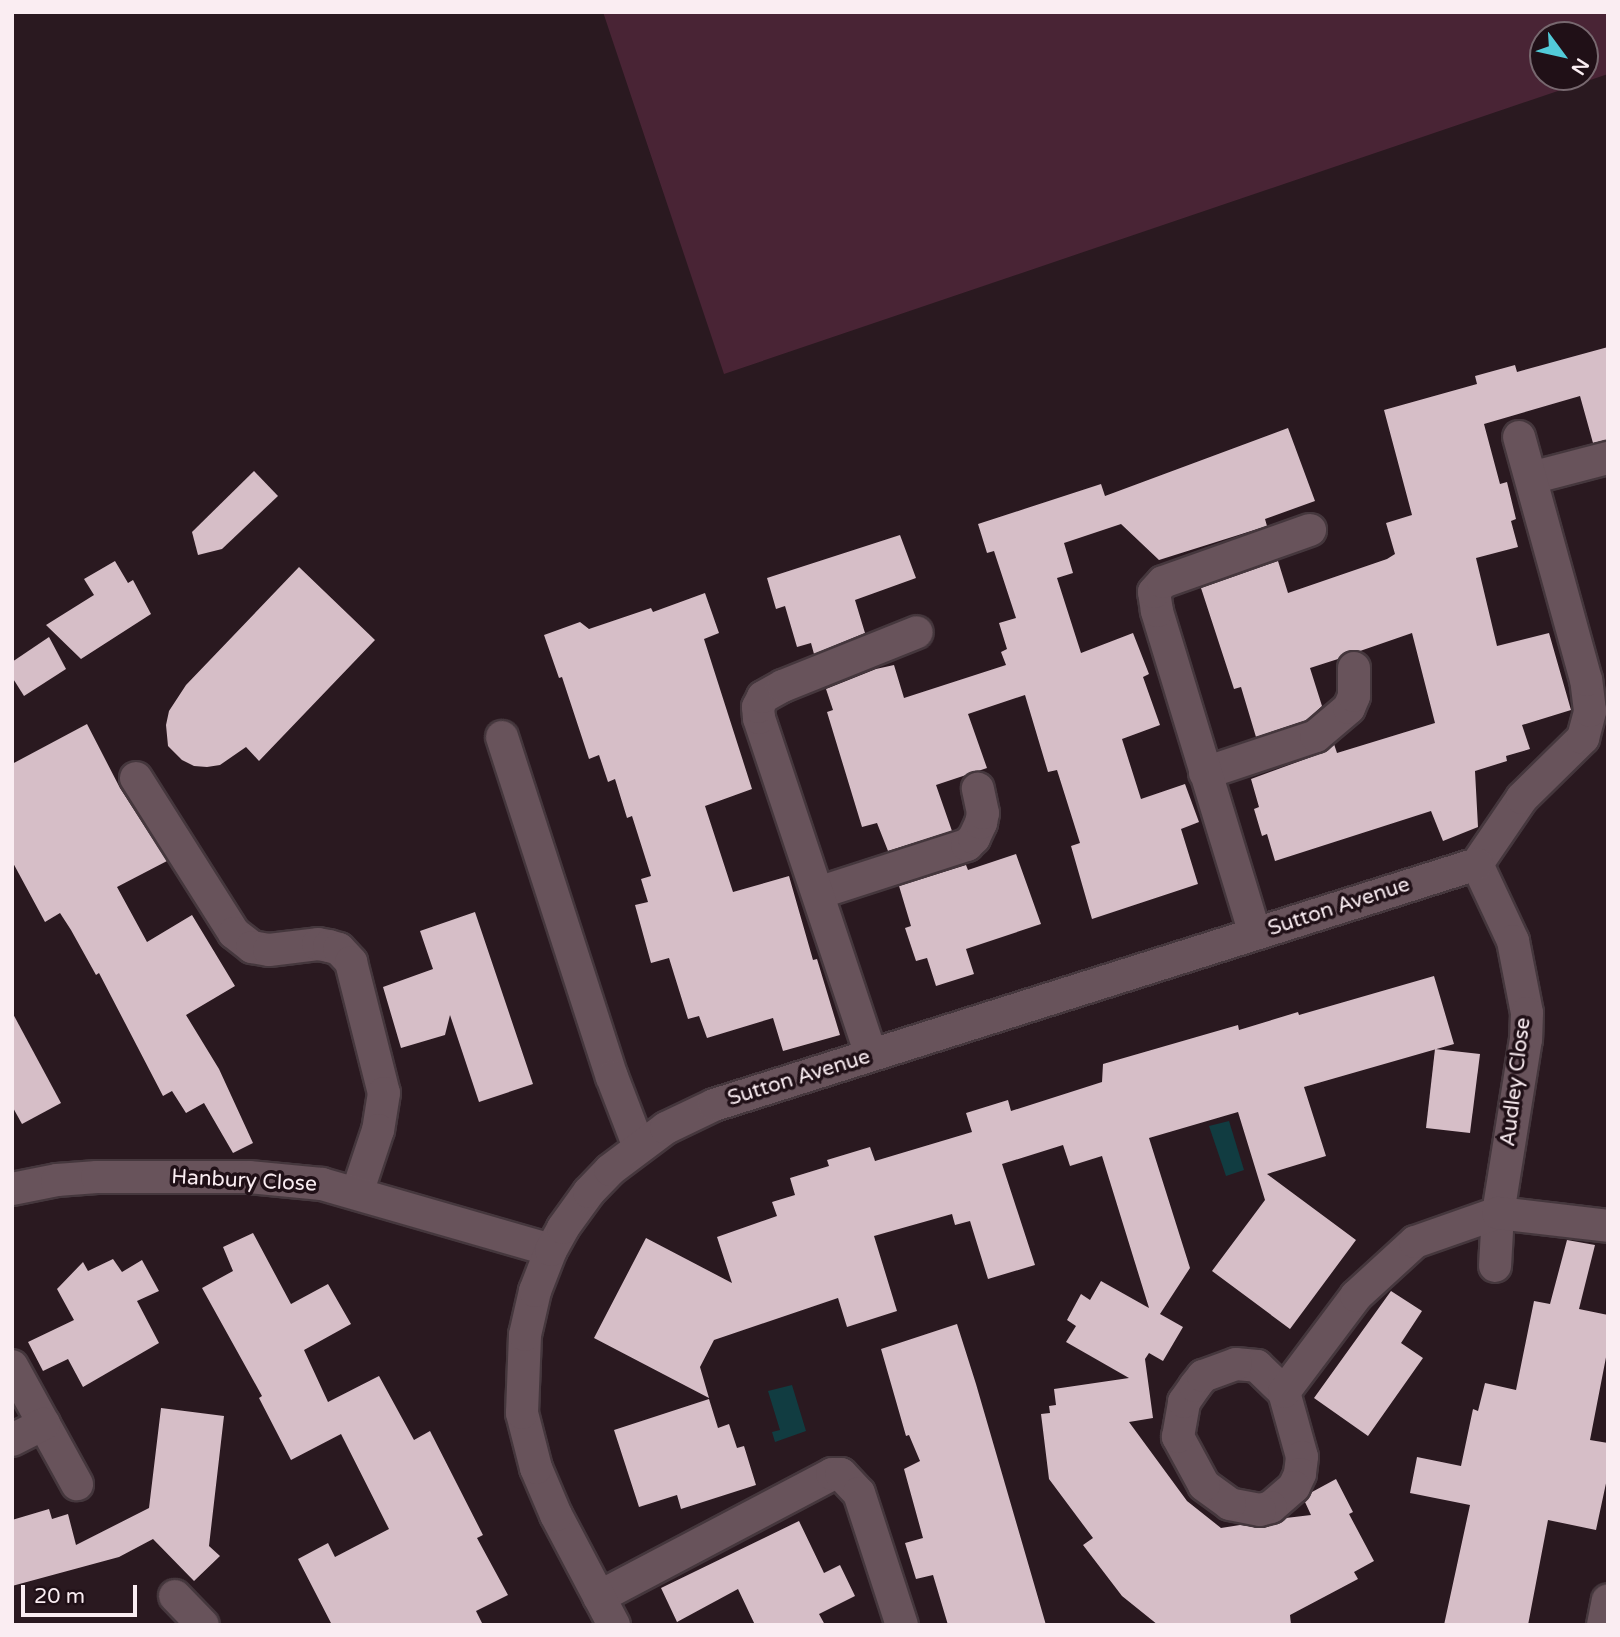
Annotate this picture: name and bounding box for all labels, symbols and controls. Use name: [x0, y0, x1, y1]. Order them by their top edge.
north arrow: [1529, 21, 1599, 91]
text: N: [1567, 54, 1593, 79]
street label: Sutton Avenue: [1265, 872, 1413, 942]
street label: Audley Close: [1496, 1016, 1536, 1148]
street label: Sutton Avenue: [725, 1044, 873, 1112]
street label: Hanbury Close: [171, 1165, 317, 1197]
scale bar: [24, 1570, 140, 1614]
text: 20 m: [34, 1584, 85, 1609]

